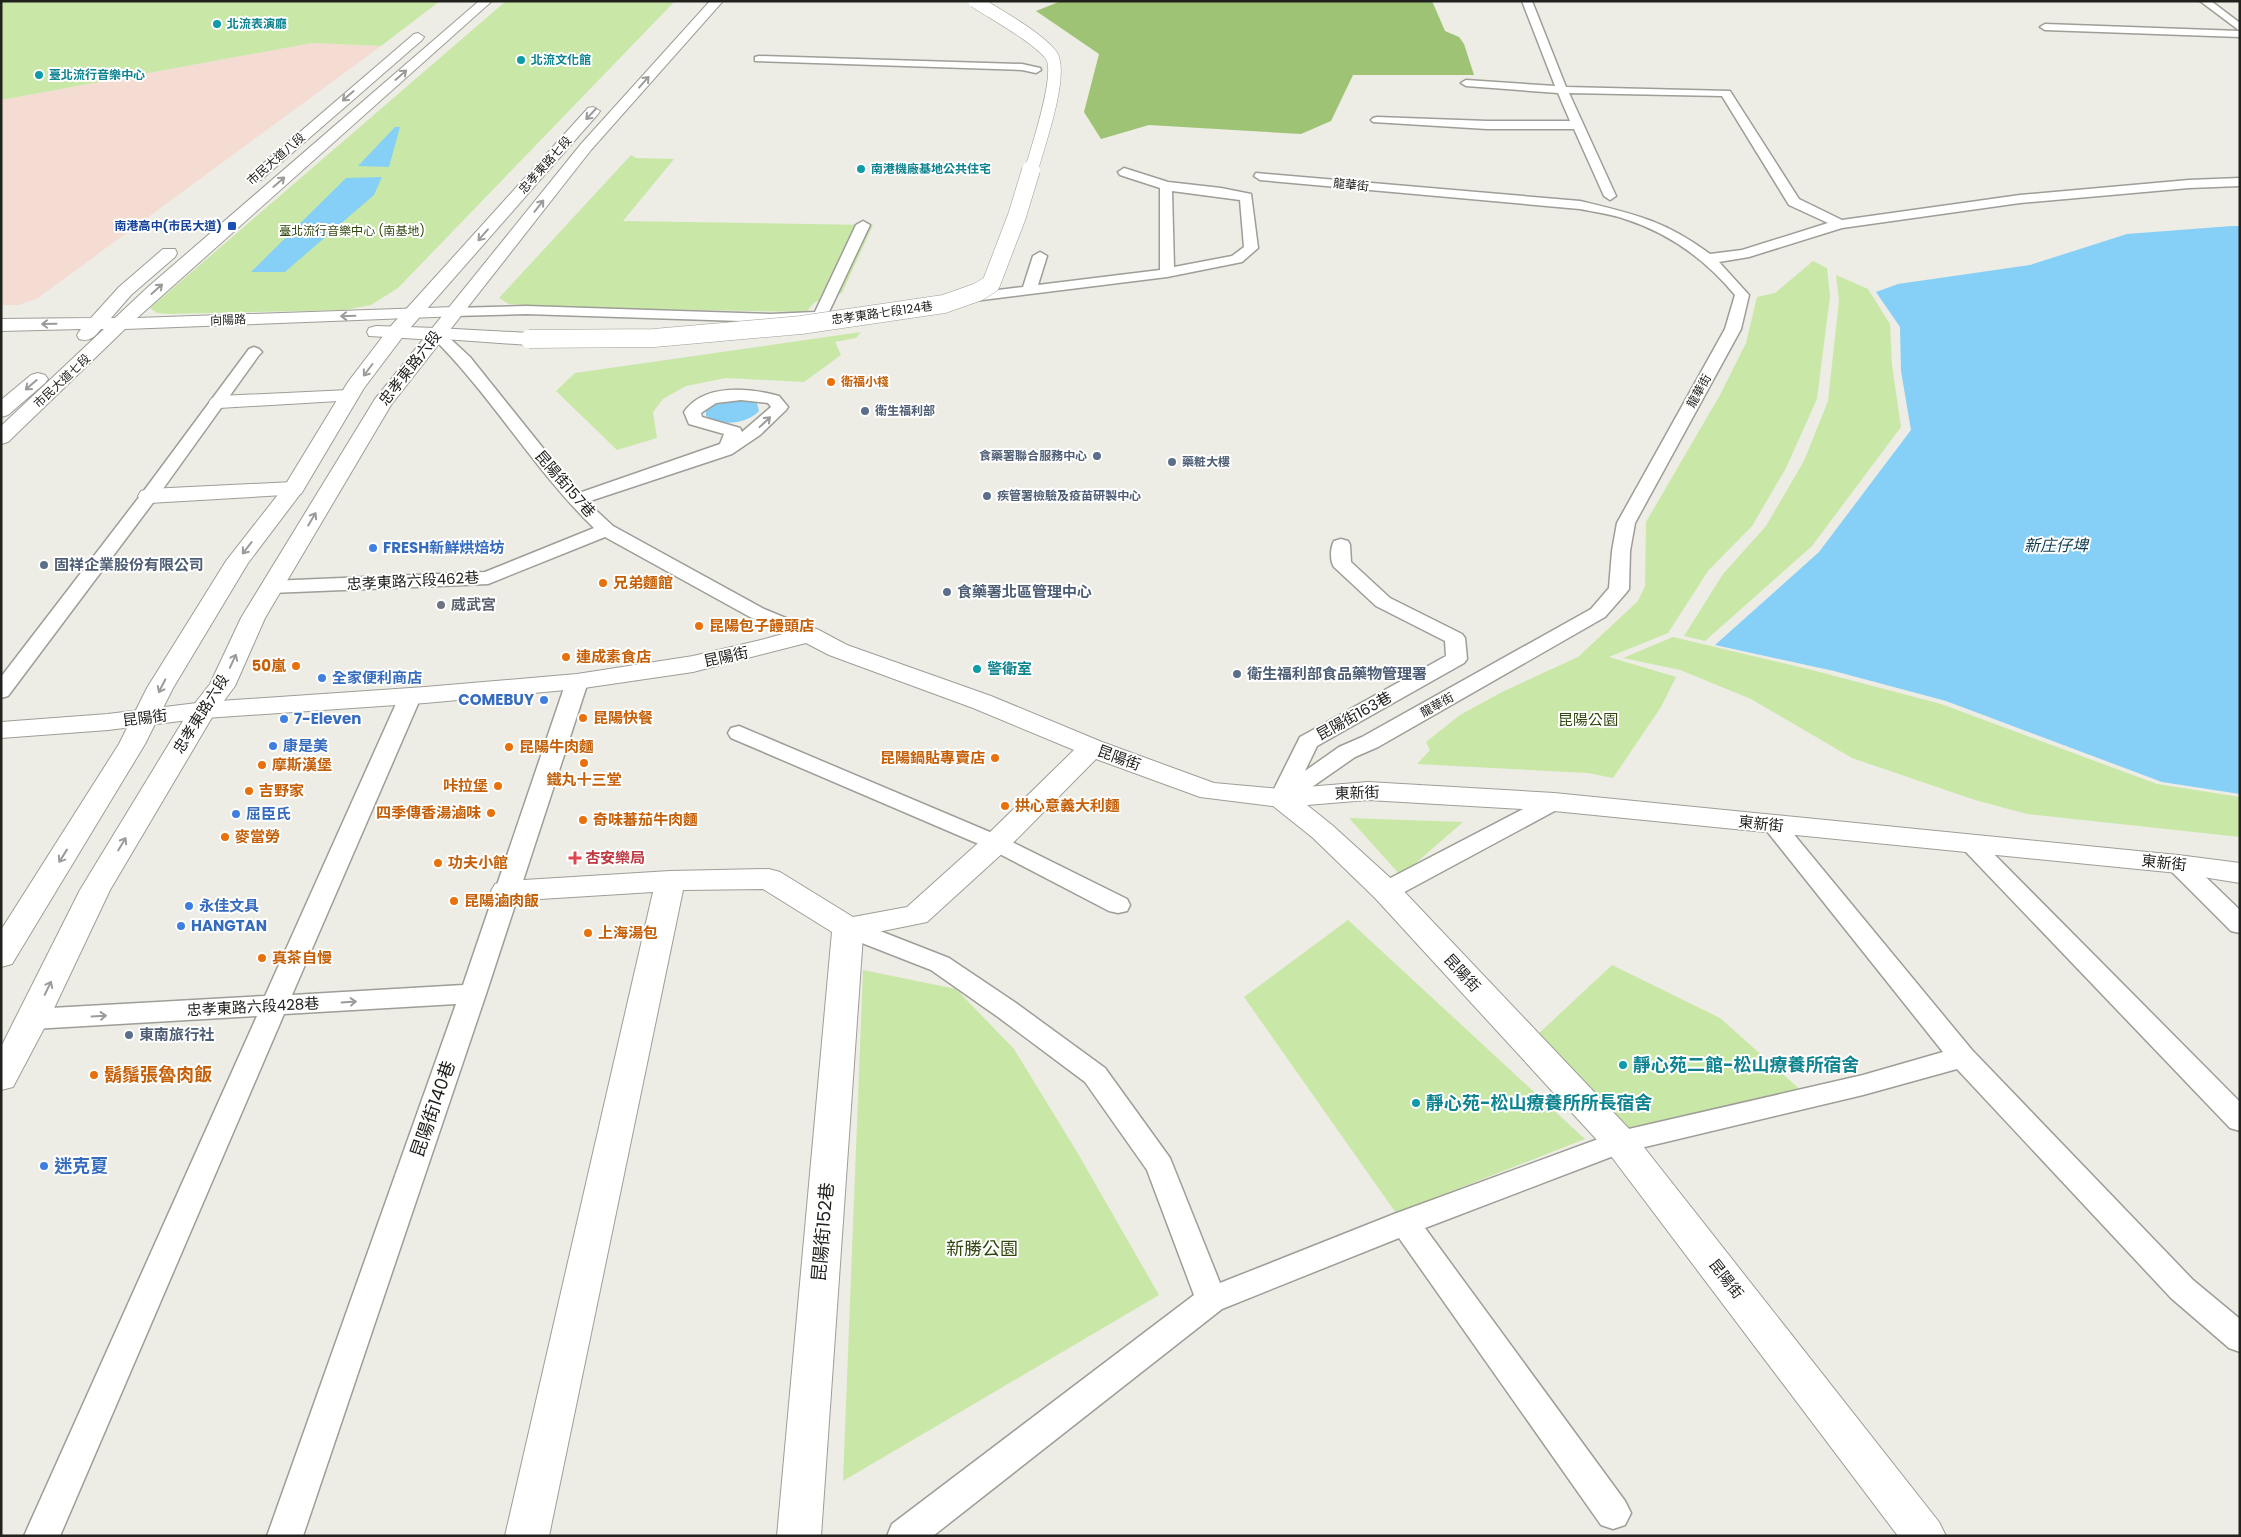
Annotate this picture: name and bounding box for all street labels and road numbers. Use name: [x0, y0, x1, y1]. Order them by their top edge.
street label: 市民大道八段: [243, 129, 308, 189]
street label: 忠孝東路七段: [514, 132, 575, 197]
street label: 龍華街: [1332, 174, 1370, 195]
street label: 忠孝東路七段124巷: [830, 297, 934, 328]
street label: 向陽路: [210, 310, 246, 329]
street label: 忠孝東路六段: [374, 326, 446, 410]
street label: 市民大道七段: [30, 350, 94, 411]
street label: 龍華街: [1682, 371, 1715, 411]
street label: 昆陽街157巷: [530, 446, 600, 522]
street label: 忠孝東路六段462巷: [346, 567, 480, 594]
street label: 昆陽街: [702, 642, 750, 671]
street label: 忠孝東路六段: [168, 670, 233, 757]
street label: 昆陽街163巷: [1312, 686, 1395, 745]
street label: 龍華街: [1417, 688, 1457, 721]
street label: 昆陽街: [121, 704, 169, 731]
street label: 昆陽街: [1094, 740, 1144, 775]
street label: 東新街: [1334, 781, 1380, 804]
street label: 東新街: [1738, 811, 1785, 836]
street label: 東新街: [2141, 850, 2188, 875]
street label: 昆陽街: [1439, 949, 1485, 996]
street label: 忠孝東路六段428巷: [186, 993, 320, 1020]
street label: 昆陽街140巷: [404, 1057, 461, 1160]
street label: 昆陽街152巷: [806, 1181, 839, 1283]
street label: 昆陽街: [1704, 1254, 1749, 1303]

